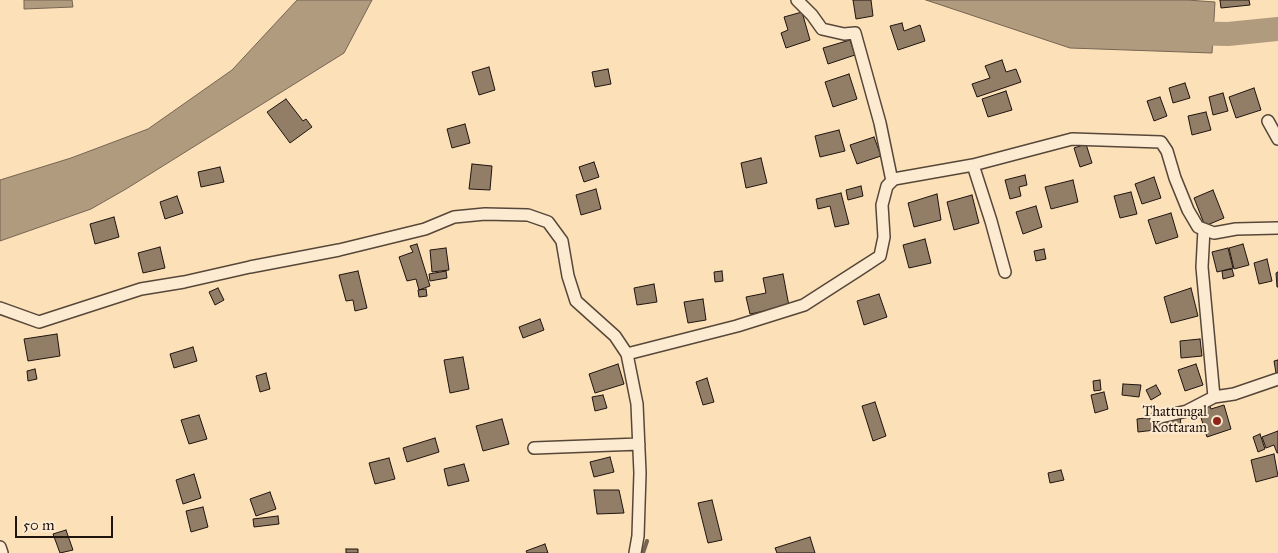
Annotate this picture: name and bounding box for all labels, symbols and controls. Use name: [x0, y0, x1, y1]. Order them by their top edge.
place label: Thattungal Kottaram: [1143, 405, 1207, 438]
marker: Thattungal Kottaram: [1211, 415, 1223, 427]
scale bar: [18, 506, 115, 538]
text: 50 m: [23, 516, 55, 534]

